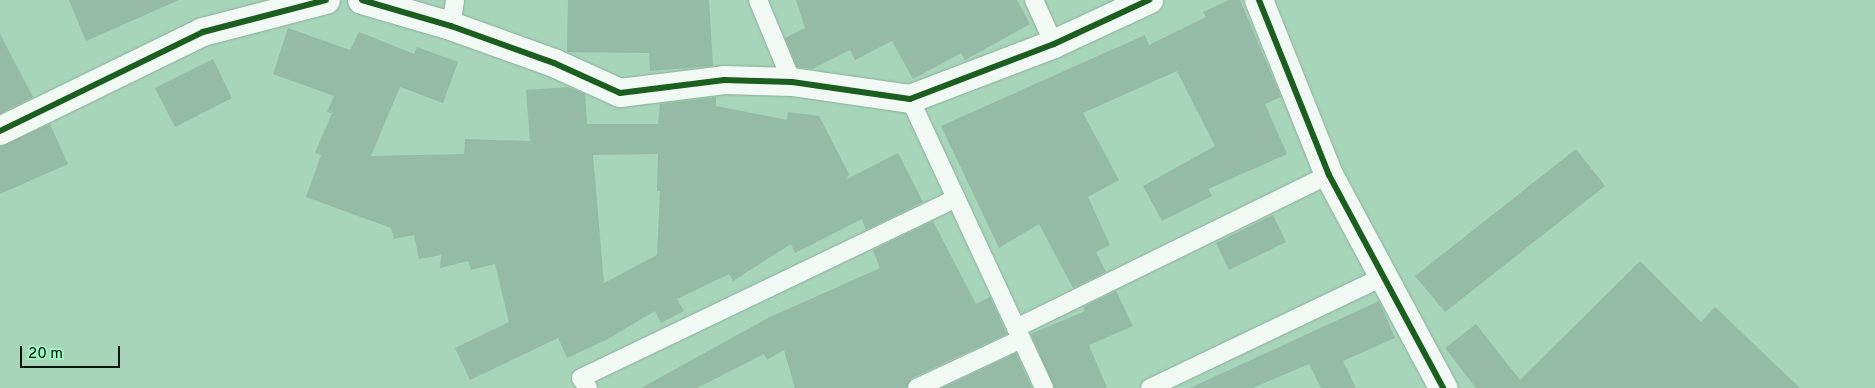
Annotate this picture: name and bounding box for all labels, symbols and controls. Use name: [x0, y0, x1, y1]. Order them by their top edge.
scale bar: [22, 336, 122, 368]
text: 20 m: [28, 345, 63, 364]

